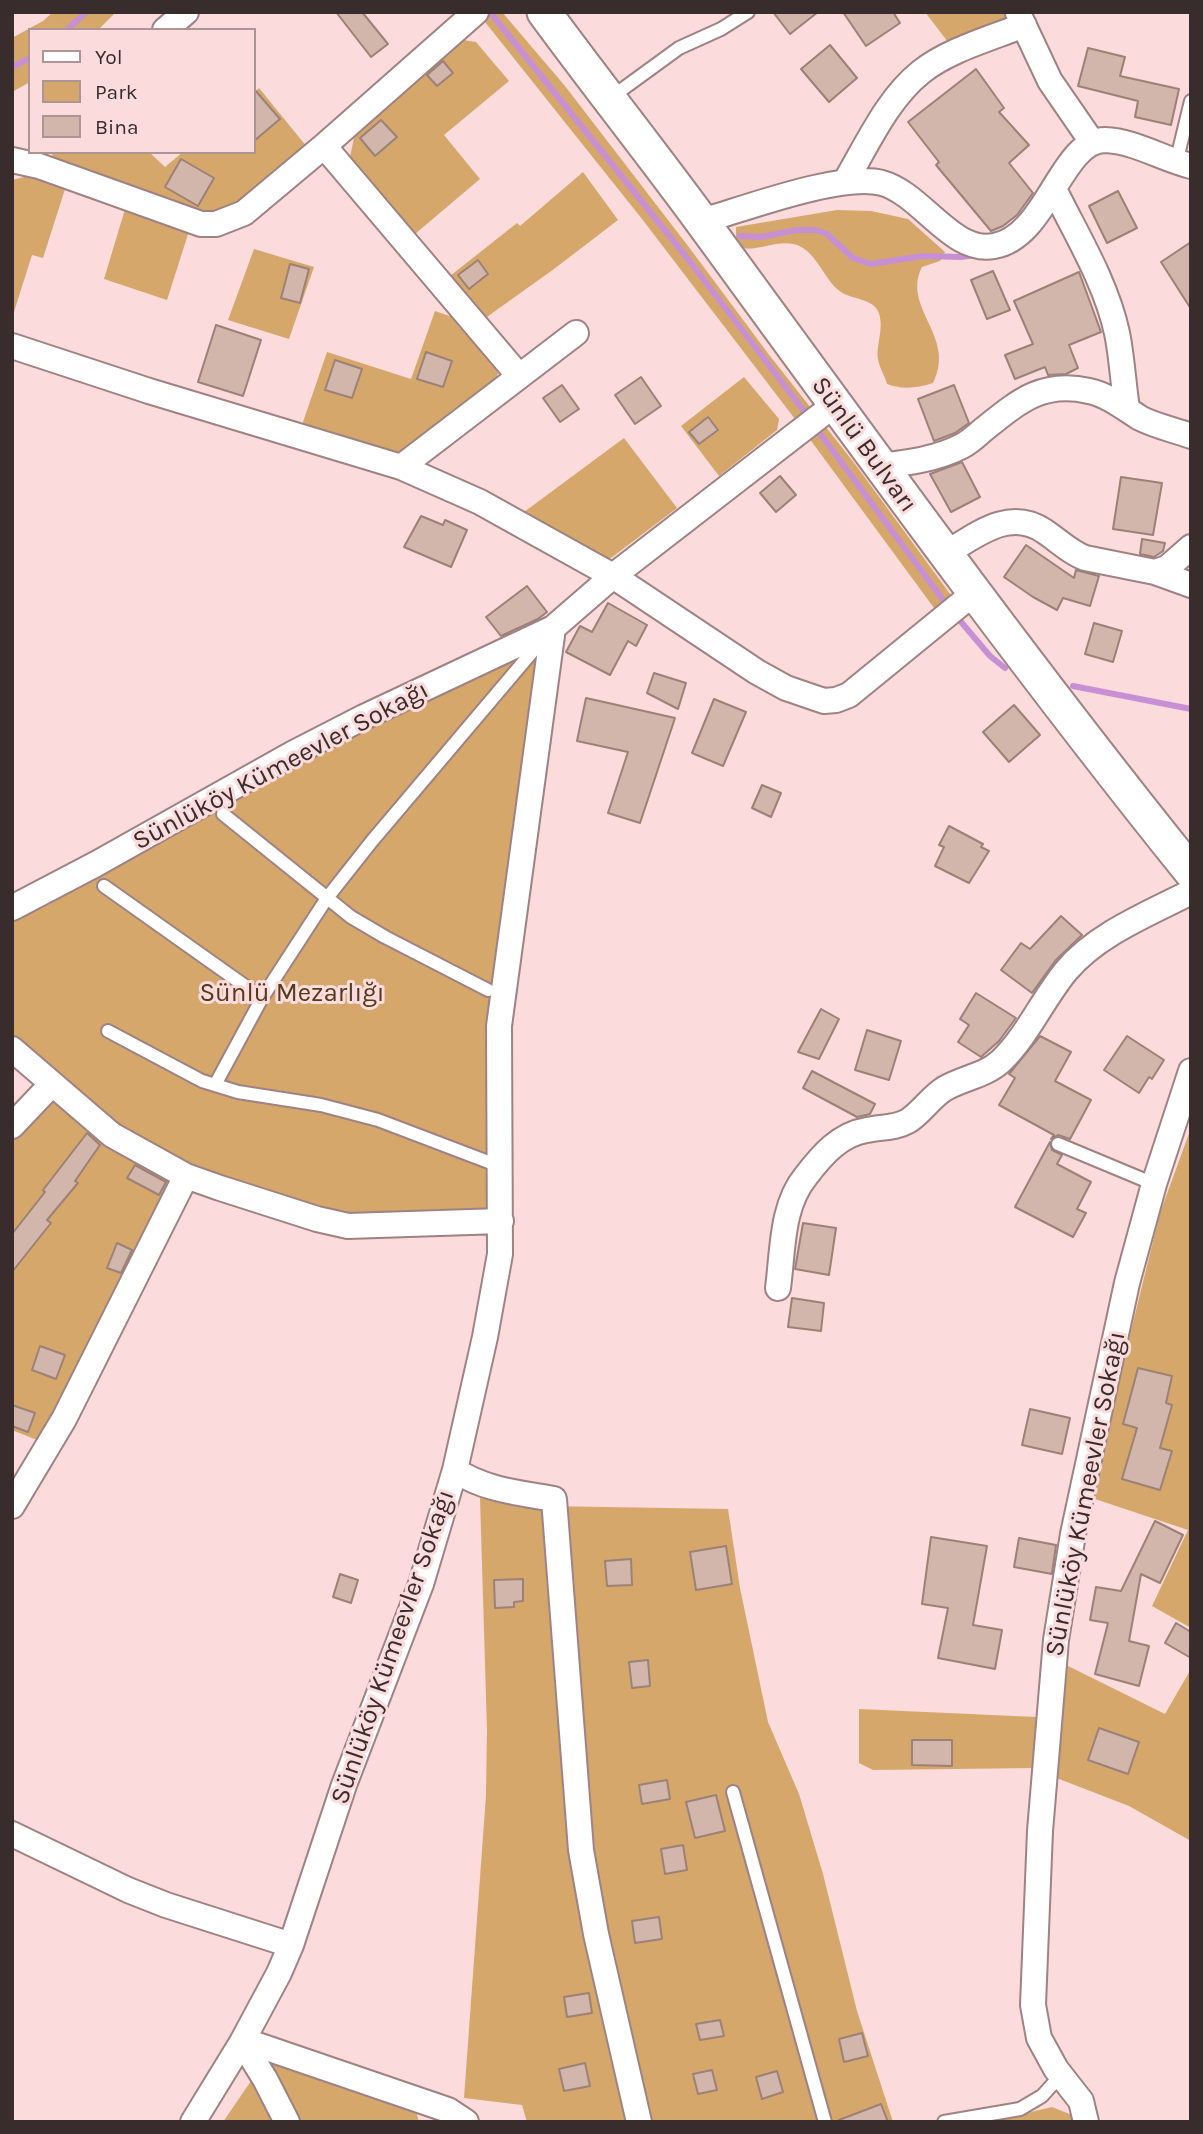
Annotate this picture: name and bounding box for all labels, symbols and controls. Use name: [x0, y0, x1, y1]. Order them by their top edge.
legend: [28, 28, 256, 154]
text: Yol: [95, 45, 123, 69]
text: Park: [95, 80, 138, 104]
text: Bina: [95, 115, 139, 139]
street label: Sünlü Bulvarı: [804, 371, 924, 519]
street label: Sünlüköy Kümeevler Sokağı: [128, 675, 434, 857]
park label: Sünlü Mezarlığı: [199, 978, 385, 1010]
street label: Sünlüköy Kümeevler Sokağı: [1039, 1329, 1133, 1659]
street label: Sünlüköy Kümeevler Sokağı: [324, 1486, 462, 1808]

